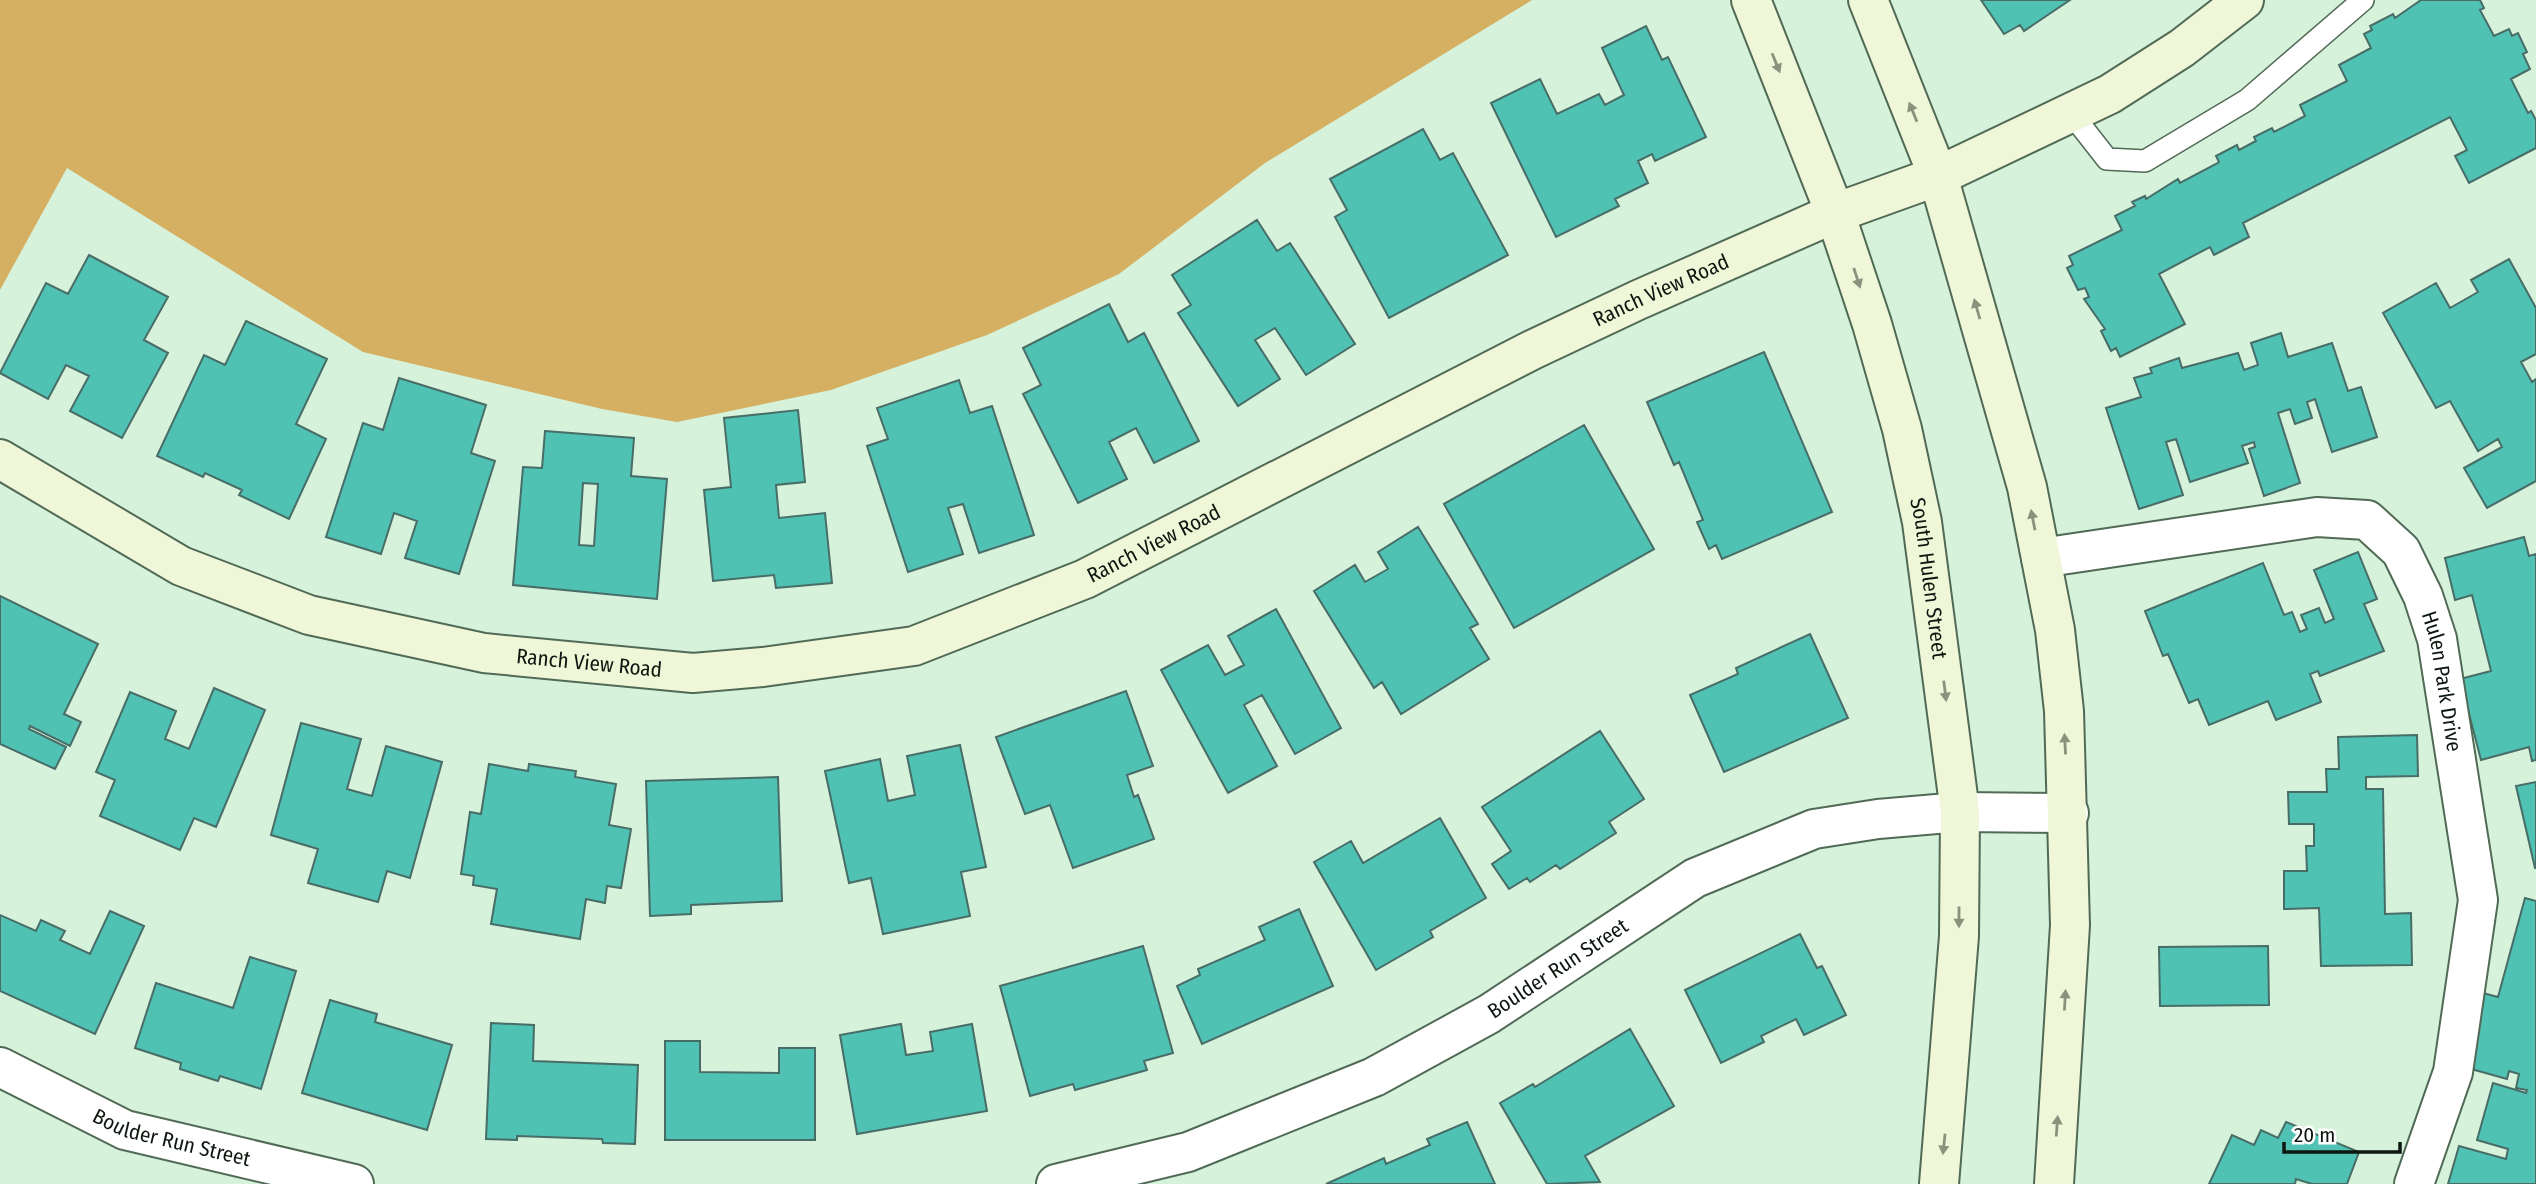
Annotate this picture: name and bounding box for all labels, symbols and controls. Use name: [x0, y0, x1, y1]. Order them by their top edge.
one-way arrow: [1770, 53, 1781, 74]
one-way arrow: [1907, 102, 1918, 123]
street label: Ranch View Road: [1589, 249, 1733, 332]
one-way arrow: [1852, 267, 1863, 288]
one-way arrow: [1971, 298, 1982, 320]
street label: South Hulen Street: [1904, 495, 1953, 661]
street label: Ranch View Road: [1083, 499, 1225, 589]
one-way arrow: [2027, 509, 2038, 531]
street label: Hulen Park Drive: [2416, 608, 2467, 753]
street label: Ranch View Road: [515, 643, 663, 683]
one-way arrow: [1940, 680, 1951, 702]
one-way arrow: [2060, 733, 2071, 755]
one-way arrow: [1953, 907, 1965, 929]
street label: Boulder Run Street: [1483, 913, 1633, 1024]
one-way arrow: [2060, 989, 2071, 1011]
street label: Boulder Run Street: [88, 1103, 253, 1172]
scale bar: [2284, 1110, 2400, 1154]
one-way arrow: [2052, 1115, 2063, 1137]
text: 20 m: [2294, 1122, 2335, 1148]
one-way arrow: [1938, 1133, 1949, 1155]

